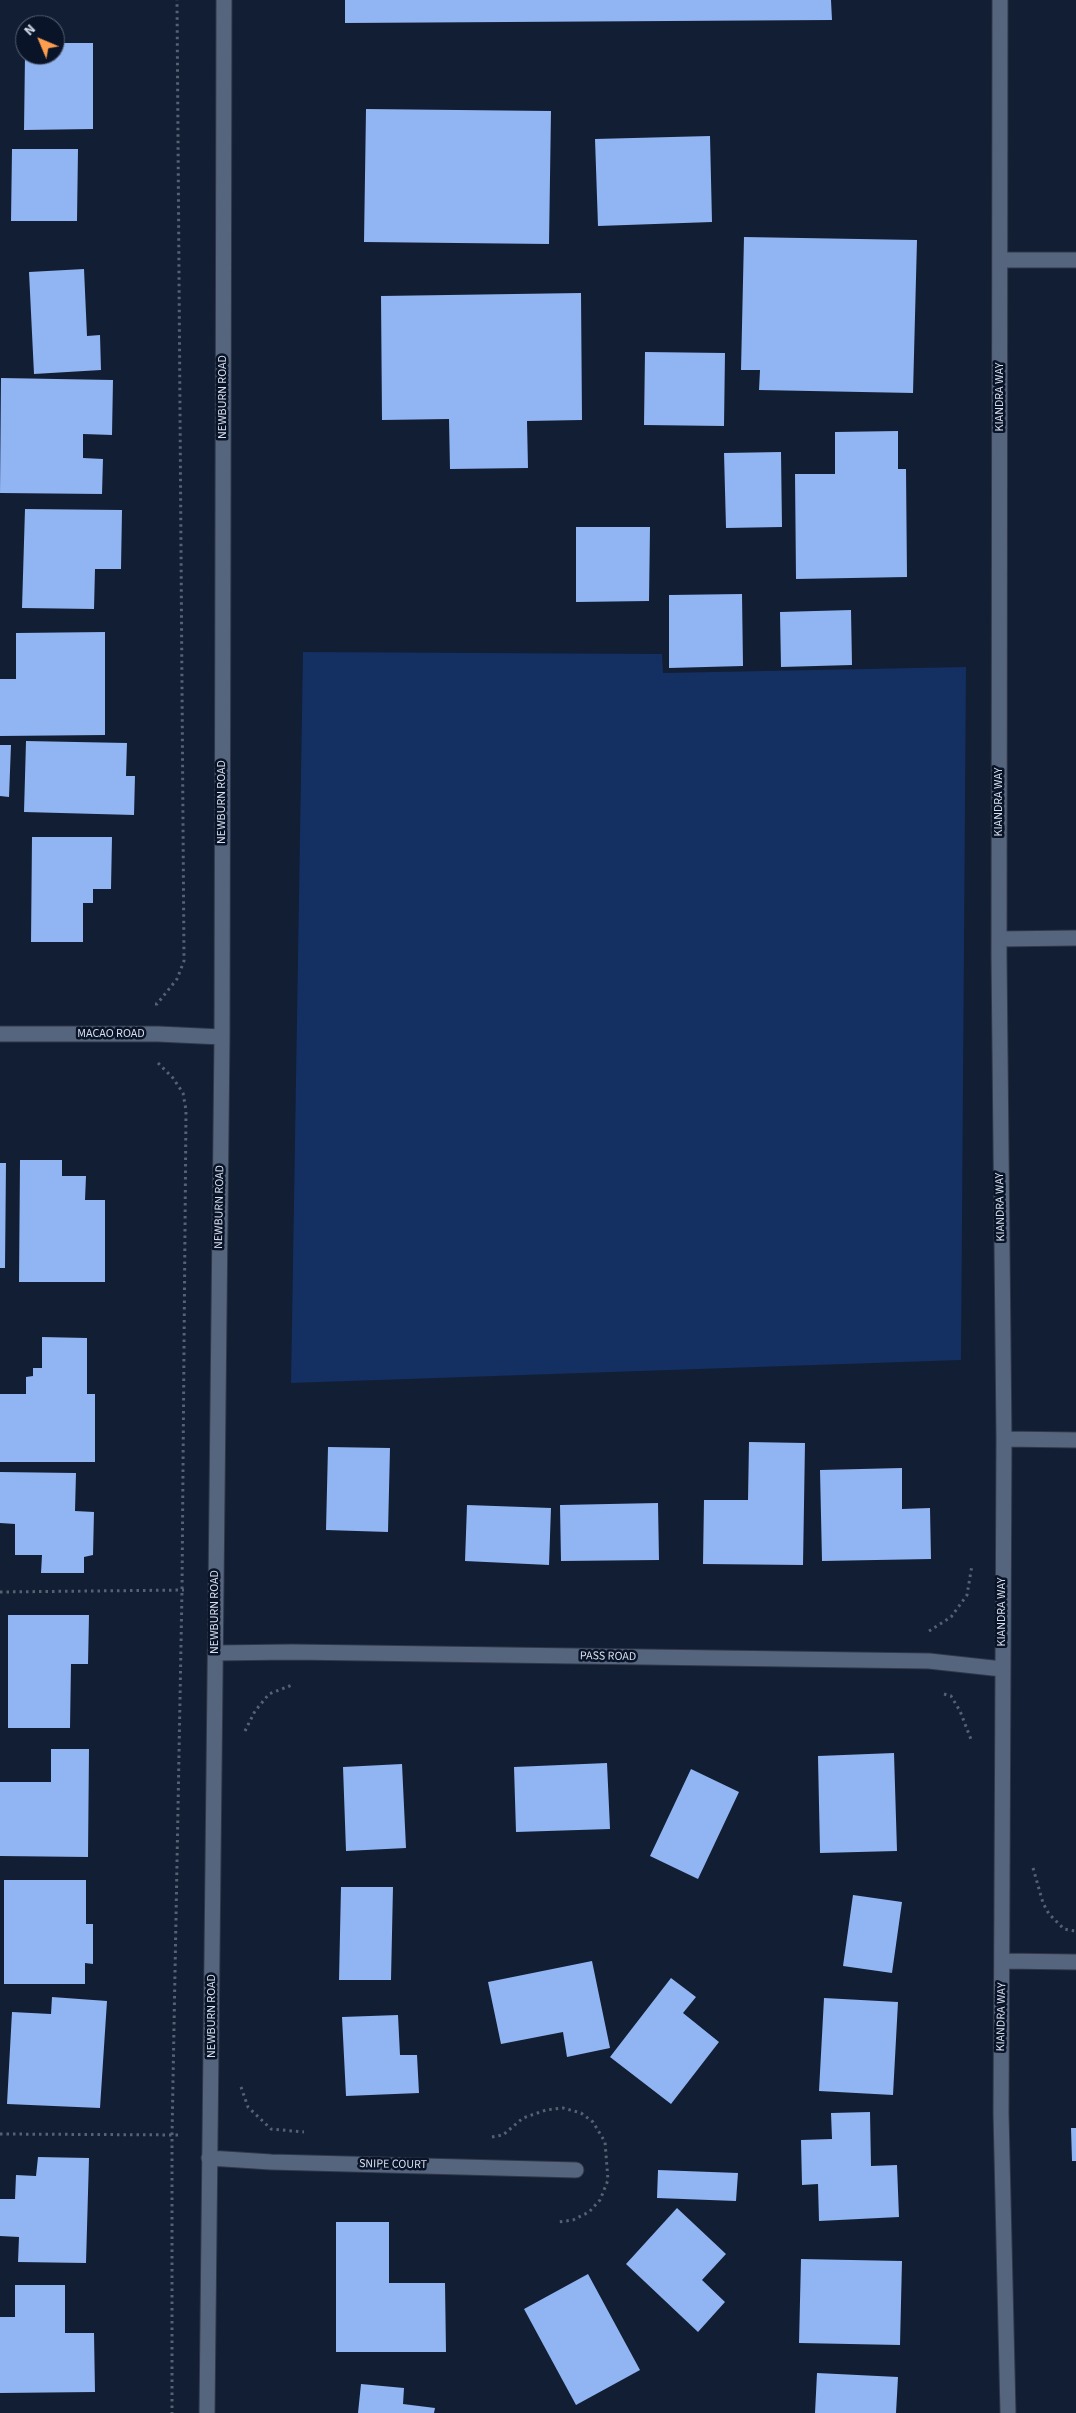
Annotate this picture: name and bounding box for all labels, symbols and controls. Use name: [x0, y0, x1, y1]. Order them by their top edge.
north arrow: [15, 15, 65, 65]
text: N: [20, 20, 40, 40]
street label: NEWBURN ROAD: [216, 355, 230, 439]
street label: KIANDRA WAY: [993, 363, 1007, 431]
street label: NEWBURN ROAD: [215, 760, 229, 844]
street label: KIANDRA WAY: [992, 768, 1006, 836]
street label: MACAO ROAD: [77, 1027, 145, 1041]
street label: NEWBURN ROAD: [212, 1165, 228, 1249]
street label: KIANDRA WAY: [993, 1172, 1009, 1242]
street label: NEWBURN ROAD: [208, 1570, 222, 1654]
street label: KIANDRA WAY: [995, 1578, 1009, 1646]
street label: PASS ROAD: [580, 1649, 636, 1665]
street label: NEWBURN ROAD: [205, 1974, 219, 2058]
street label: KIANDRA WAY: [994, 1982, 1010, 2052]
street label: SNIPE COURT: [359, 2157, 427, 2173]

